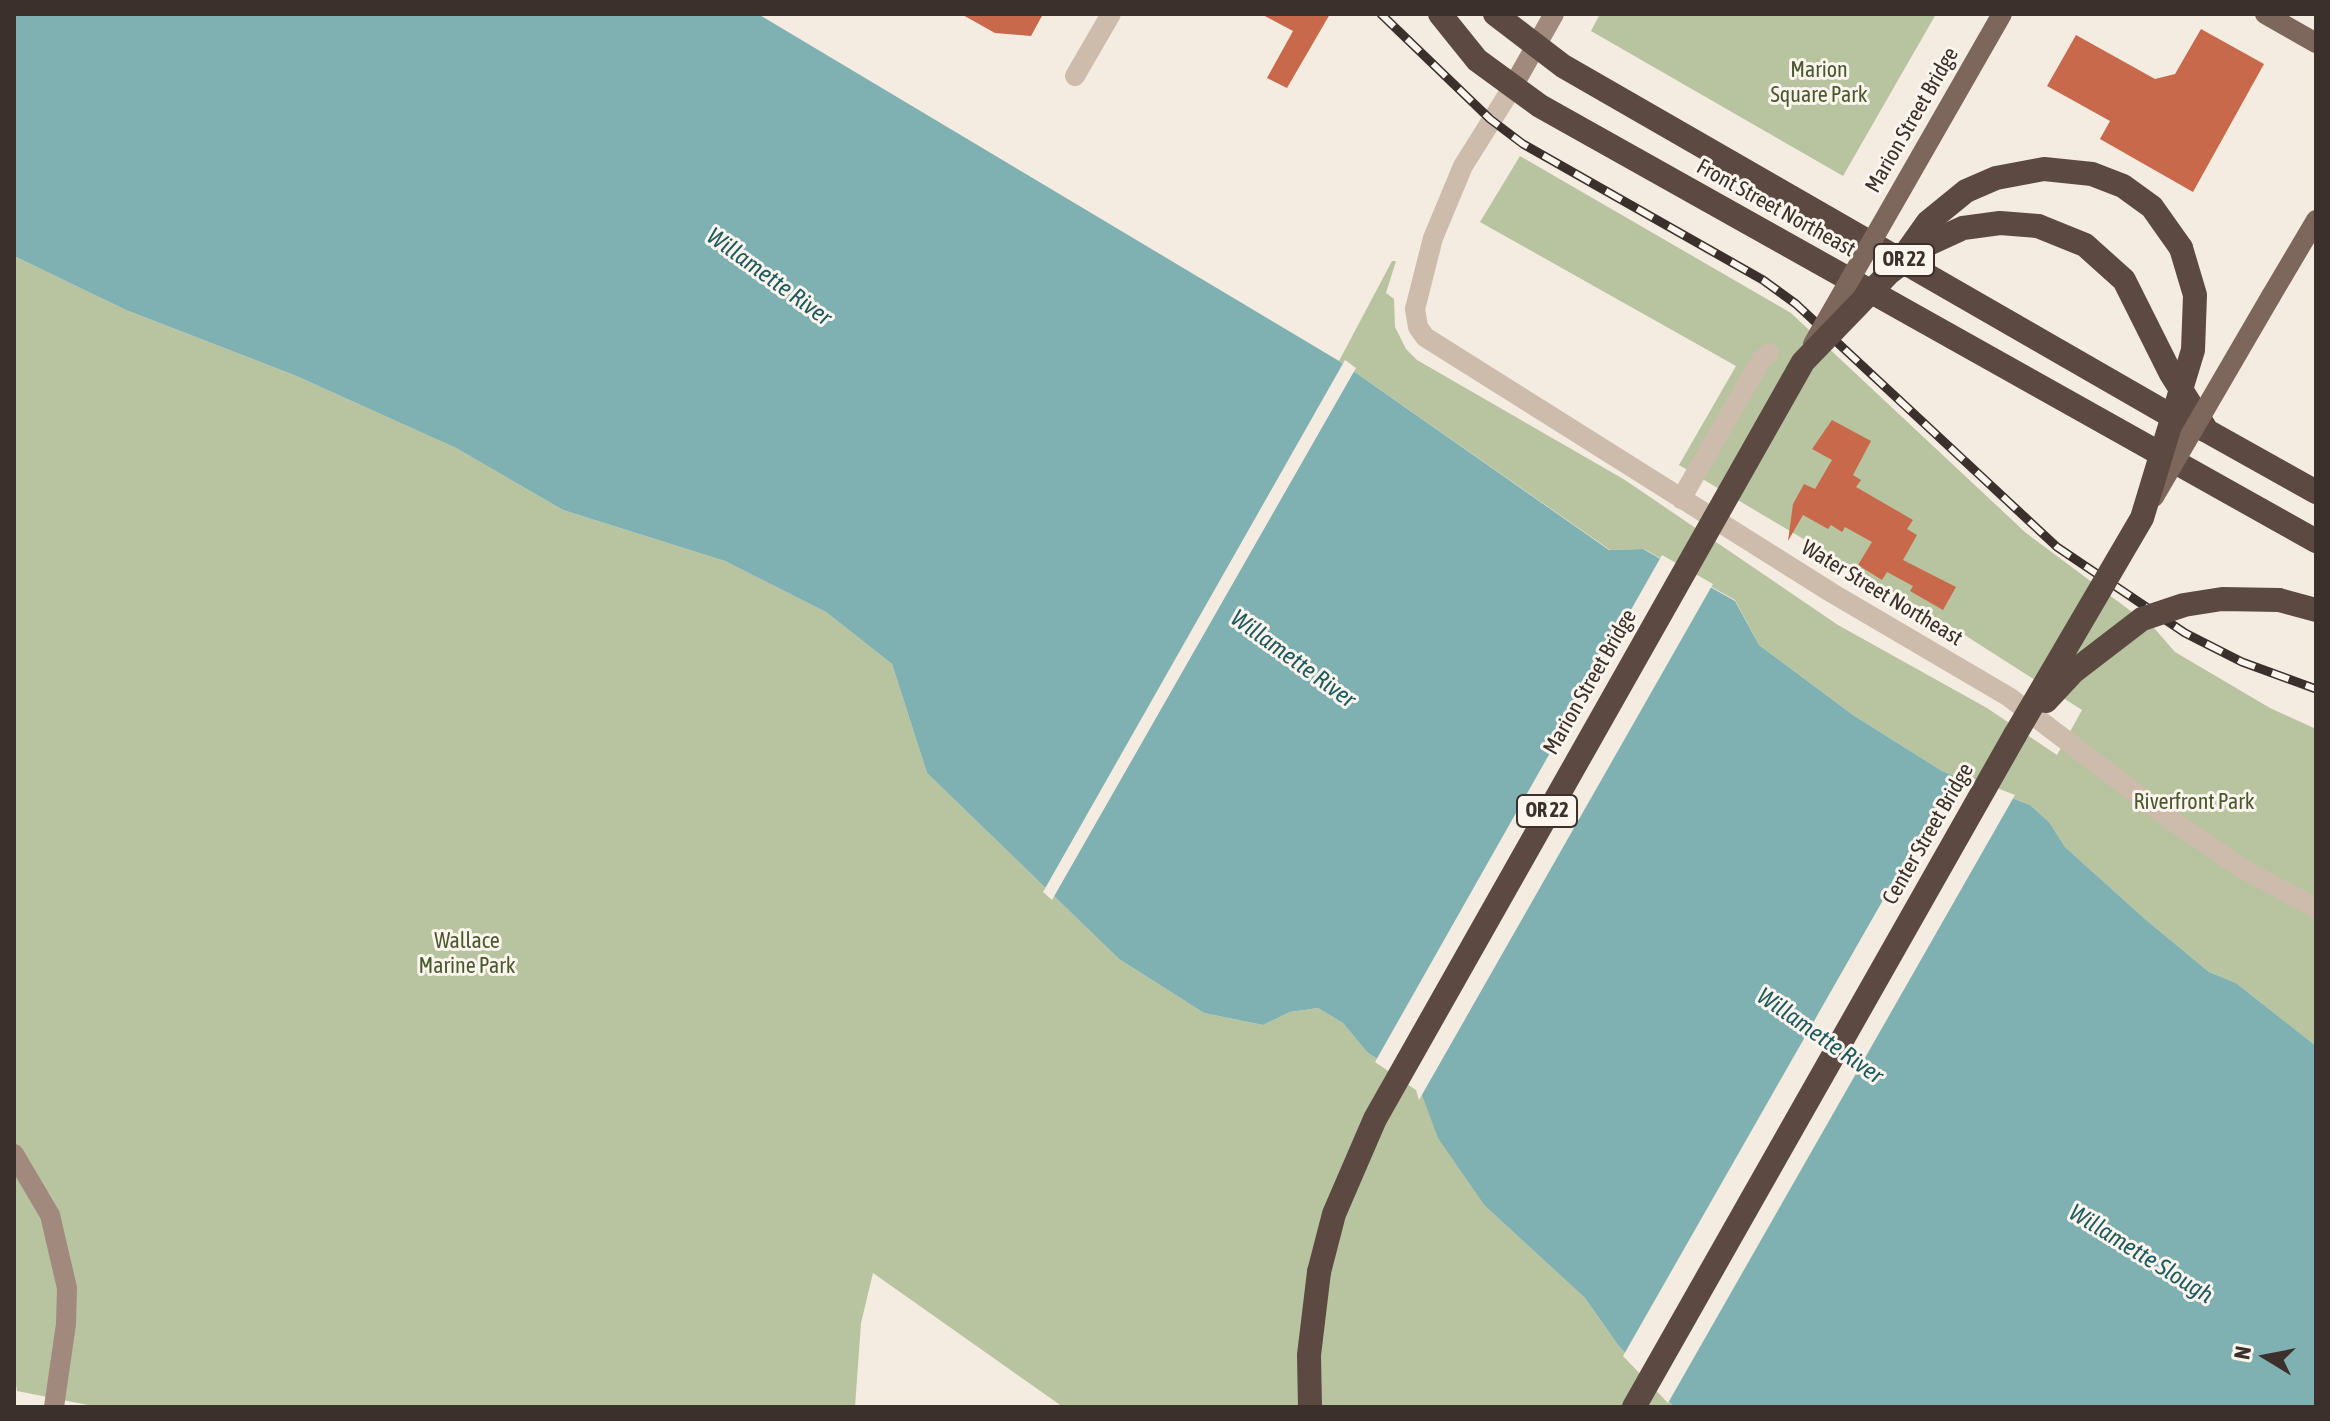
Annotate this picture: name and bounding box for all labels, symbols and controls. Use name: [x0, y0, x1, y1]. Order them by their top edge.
street label: Marion Street Bridge: [1860, 43, 1964, 197]
park label: Marion Square Park: [1771, 57, 1867, 108]
street label: Front Street Northeast: [1692, 153, 1860, 263]
water label: Willamette River: [701, 222, 837, 332]
road number: OR 22: [1874, 244, 1934, 276]
street label: Water Street Northeast: [1797, 534, 1967, 652]
water label: Willamette River: [1225, 604, 1361, 714]
street label: Marion Street Bridge: [1538, 605, 1642, 759]
street label: Center Street Bridge: [1877, 759, 1979, 909]
park label: Riverfront Park: [2134, 789, 2254, 815]
road number: OR 22: [1517, 795, 1577, 827]
park label: Wallace Marine Park: [419, 928, 515, 980]
water label: Willamette River: [1751, 982, 1889, 1090]
water label: Willamette Slough: [2064, 1198, 2218, 1310]
north arrow: [2226, 1317, 2306, 1397]
text: N: [2228, 1344, 2256, 1361]

